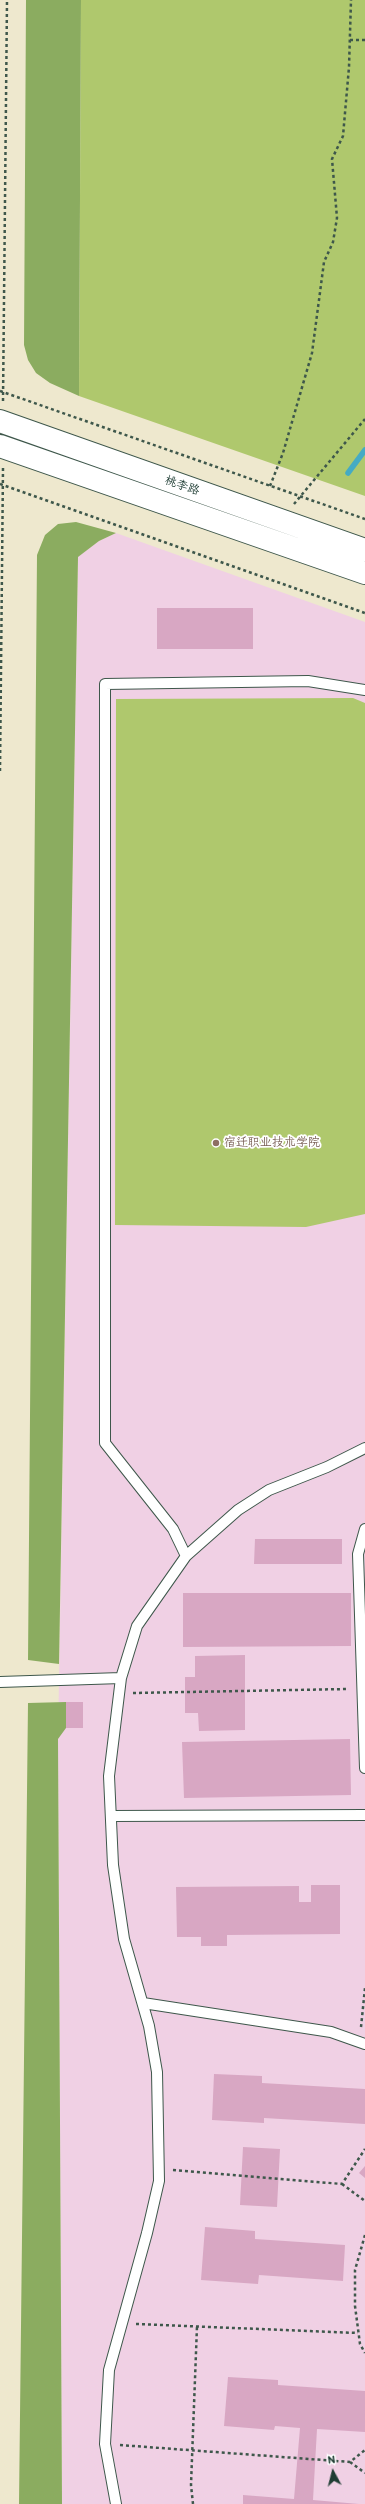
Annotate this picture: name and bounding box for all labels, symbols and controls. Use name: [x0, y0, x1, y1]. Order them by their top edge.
street label: 桃李路: [163, 473, 201, 499]
place label: 宿迁职业技术学院: [224, 1136, 320, 1150]
marker: 宿迁职业技术学院: [211, 1138, 221, 1148]
north arrow: [313, 2452, 353, 2492]
text: N: [327, 2453, 336, 2466]

